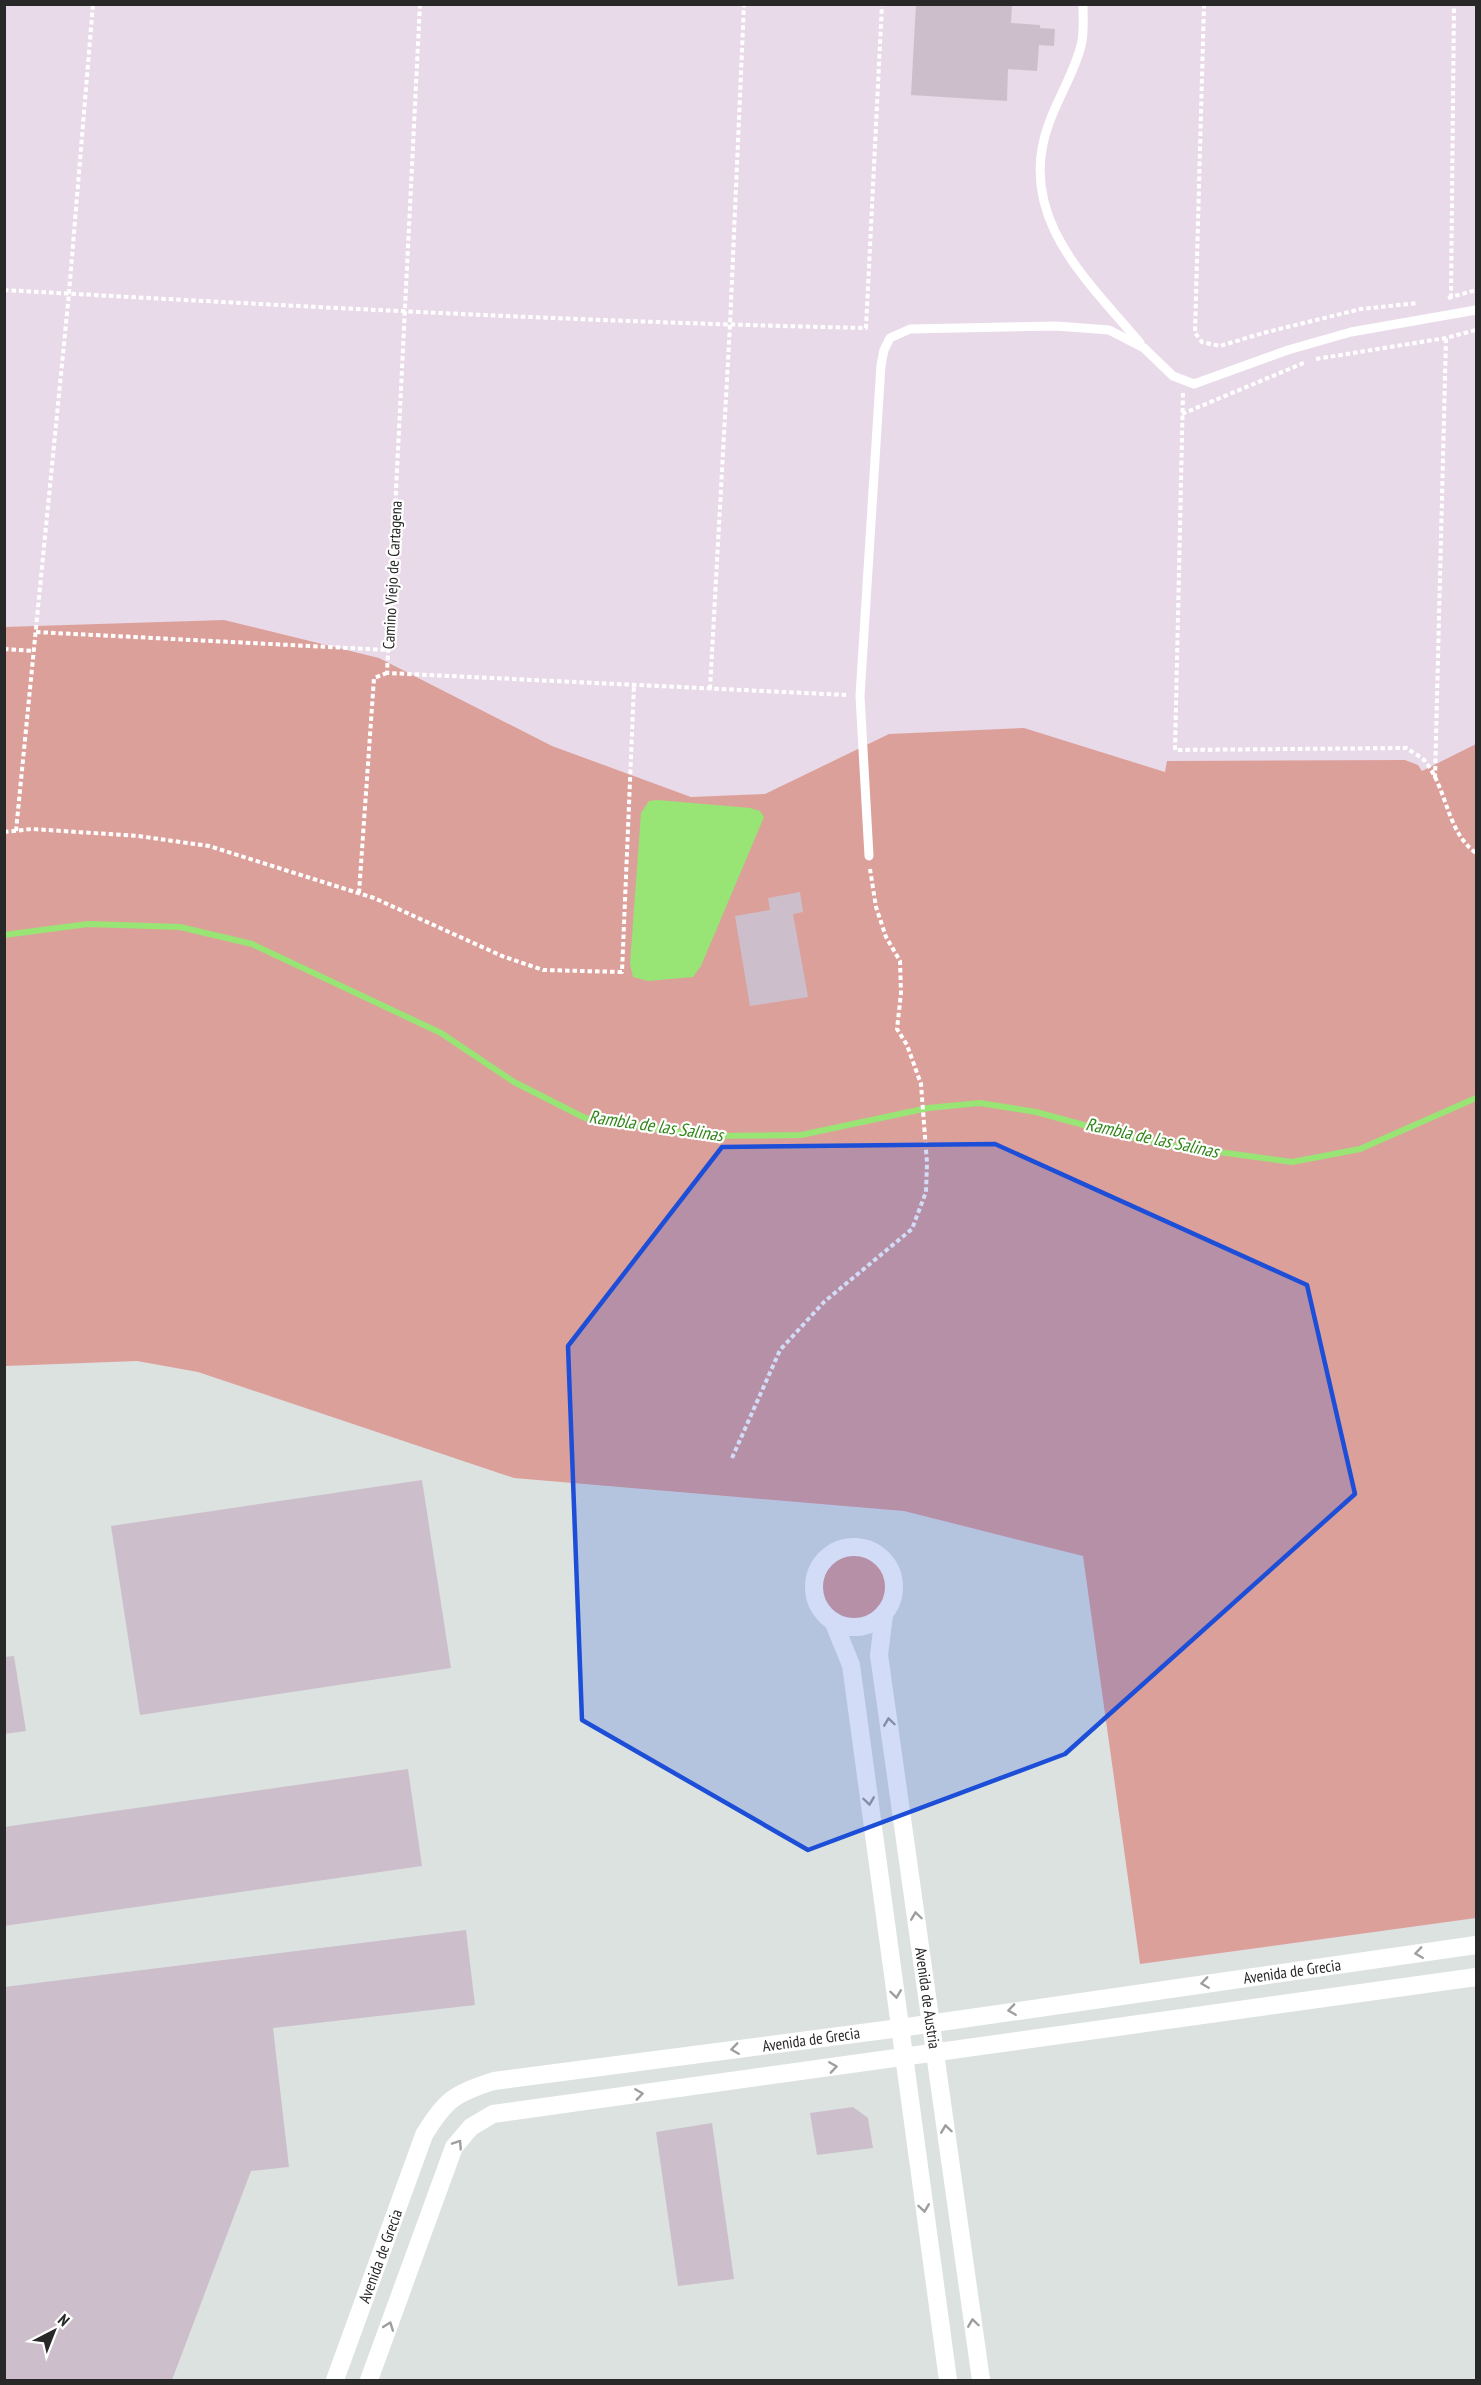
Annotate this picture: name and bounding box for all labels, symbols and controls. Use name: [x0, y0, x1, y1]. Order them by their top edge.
street label: Camino Viejo de Cartagena: [378, 500, 406, 650]
water label: Rambla de las Salinas: [588, 1105, 726, 1147]
water label: Rambla de las Salinas: [1084, 1112, 1222, 1163]
one-way arrow: [883, 1718, 895, 1727]
one-way arrow: [863, 1796, 875, 1806]
one-way arrow: [910, 1911, 923, 1920]
street label: Avenida de Austria: [911, 1946, 945, 2050]
one-way arrow: [1414, 1947, 1423, 1959]
street label: Avenida de Grecia: [1242, 1954, 1342, 1988]
one-way arrow: [1200, 1977, 1209, 1989]
one-way arrow: [889, 1990, 901, 1999]
one-way arrow: [1007, 2004, 1016, 2016]
street label: Avenida de Grecia: [761, 2022, 861, 2056]
one-way arrow: [731, 2043, 740, 2055]
one-way arrow: [828, 2062, 837, 2074]
one-way arrow: [635, 2088, 644, 2100]
one-way arrow: [940, 2125, 953, 2134]
one-way arrow: [451, 2139, 462, 2150]
one-way arrow: [918, 2204, 930, 2213]
street label: Avenida de Grecia: [354, 2206, 406, 2306]
north arrow: [24, 2301, 84, 2361]
text: N: [54, 2310, 74, 2330]
one-way arrow: [968, 2318, 980, 2327]
one-way arrow: [381, 2321, 394, 2331]

